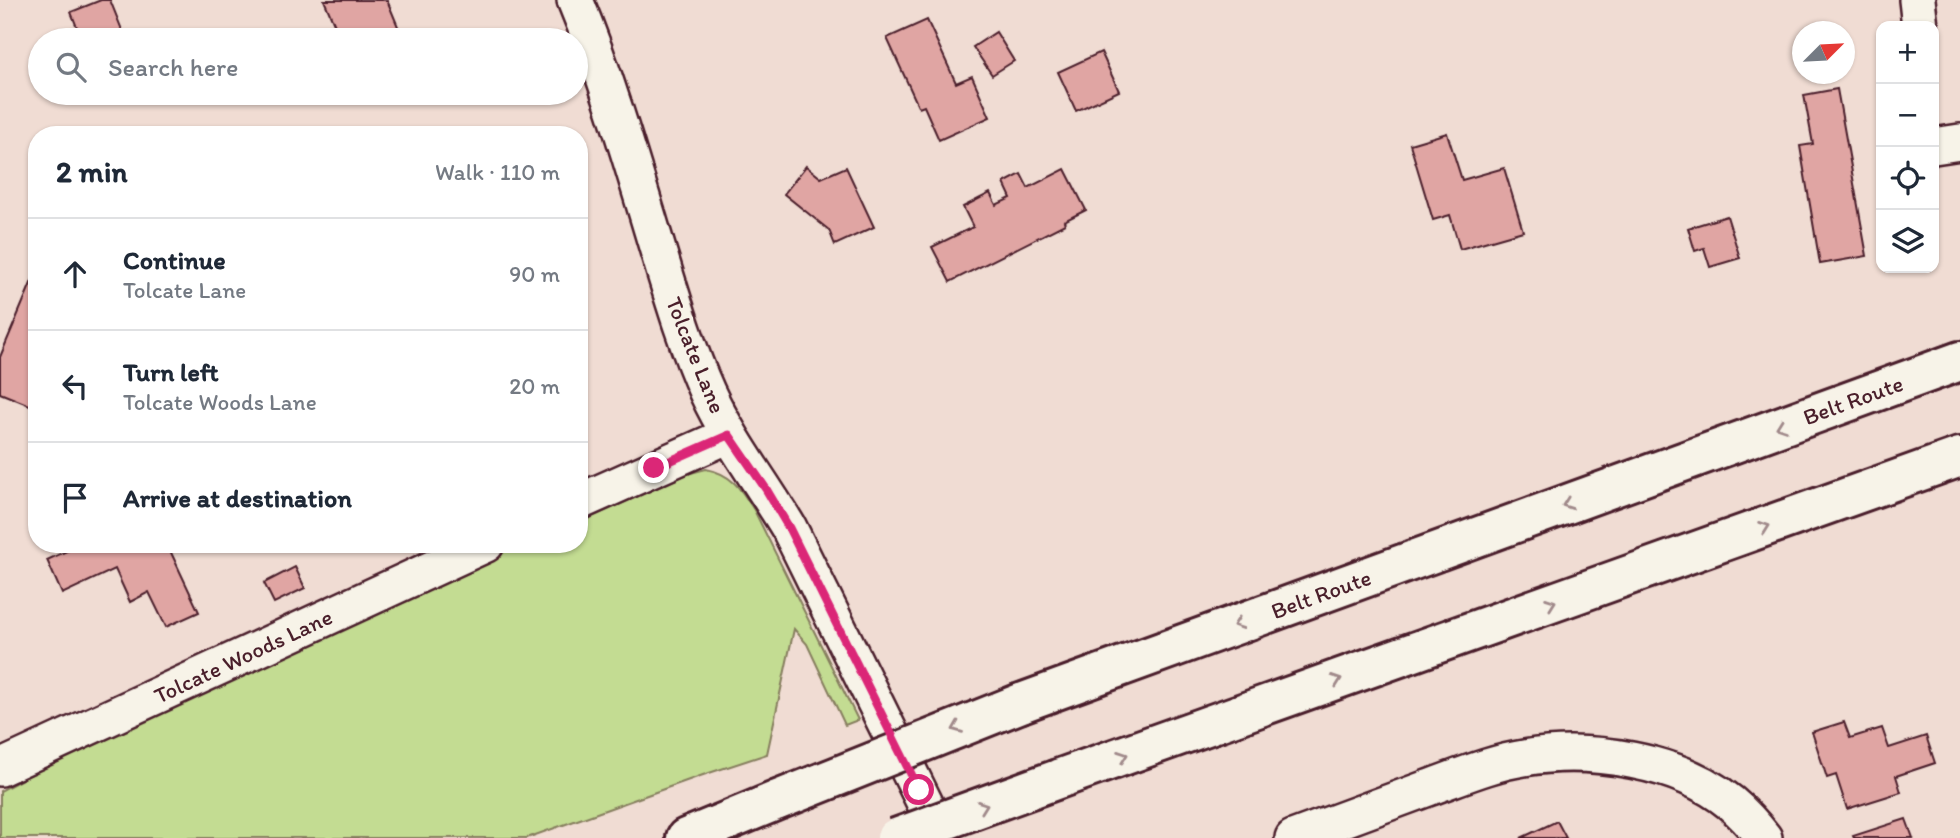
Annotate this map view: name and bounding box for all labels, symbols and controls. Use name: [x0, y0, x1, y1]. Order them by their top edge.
north arrow: [1792, 21, 1855, 84]
map controls: [1876, 21, 1939, 273]
button: +: [1876, 21, 1939, 84]
search box: [28, 28, 588, 105]
icon: search: [52, 48, 90, 86]
text: Search here: [108, 51, 238, 83]
button: −: [1876, 84, 1939, 147]
button: locate: [1876, 147, 1939, 210]
text: 2 min: [56, 153, 127, 190]
text: Walk · 110 m: [435, 158, 560, 186]
button: layers: [1876, 210, 1939, 273]
text: Continue: [123, 244, 226, 276]
icon: ahead: [56, 255, 94, 293]
text: 90 m: [509, 260, 560, 288]
text: Tolcate Lane: [123, 276, 246, 304]
street label: Tolcate Lane: [660, 293, 732, 417]
text: Turn left: [123, 356, 219, 388]
icon: left: [56, 367, 94, 405]
street label: Belt Route: [1799, 369, 1907, 431]
text: 20 m: [509, 372, 560, 400]
text: Tolcate Woods Lane: [123, 388, 317, 416]
one-way arrow: [1775, 418, 1787, 432]
route end: [638, 452, 669, 483]
icon: arrive: [56, 479, 94, 517]
text: Arrive at destination: [123, 482, 352, 514]
one-way arrow: [1561, 496, 1573, 510]
one-way arrow: [1759, 521, 1771, 535]
street label: Belt Route: [1267, 563, 1375, 625]
one-way arrow: [1545, 597, 1557, 611]
street label: Tolcate Woods Lane: [149, 602, 337, 710]
one-way arrow: [1233, 616, 1245, 630]
one-way arrow: [1330, 674, 1342, 688]
one-way arrow: [952, 720, 964, 734]
one-way arrow: [1116, 750, 1128, 764]
route start: [903, 774, 934, 805]
one-way arrow: [977, 800, 989, 814]

